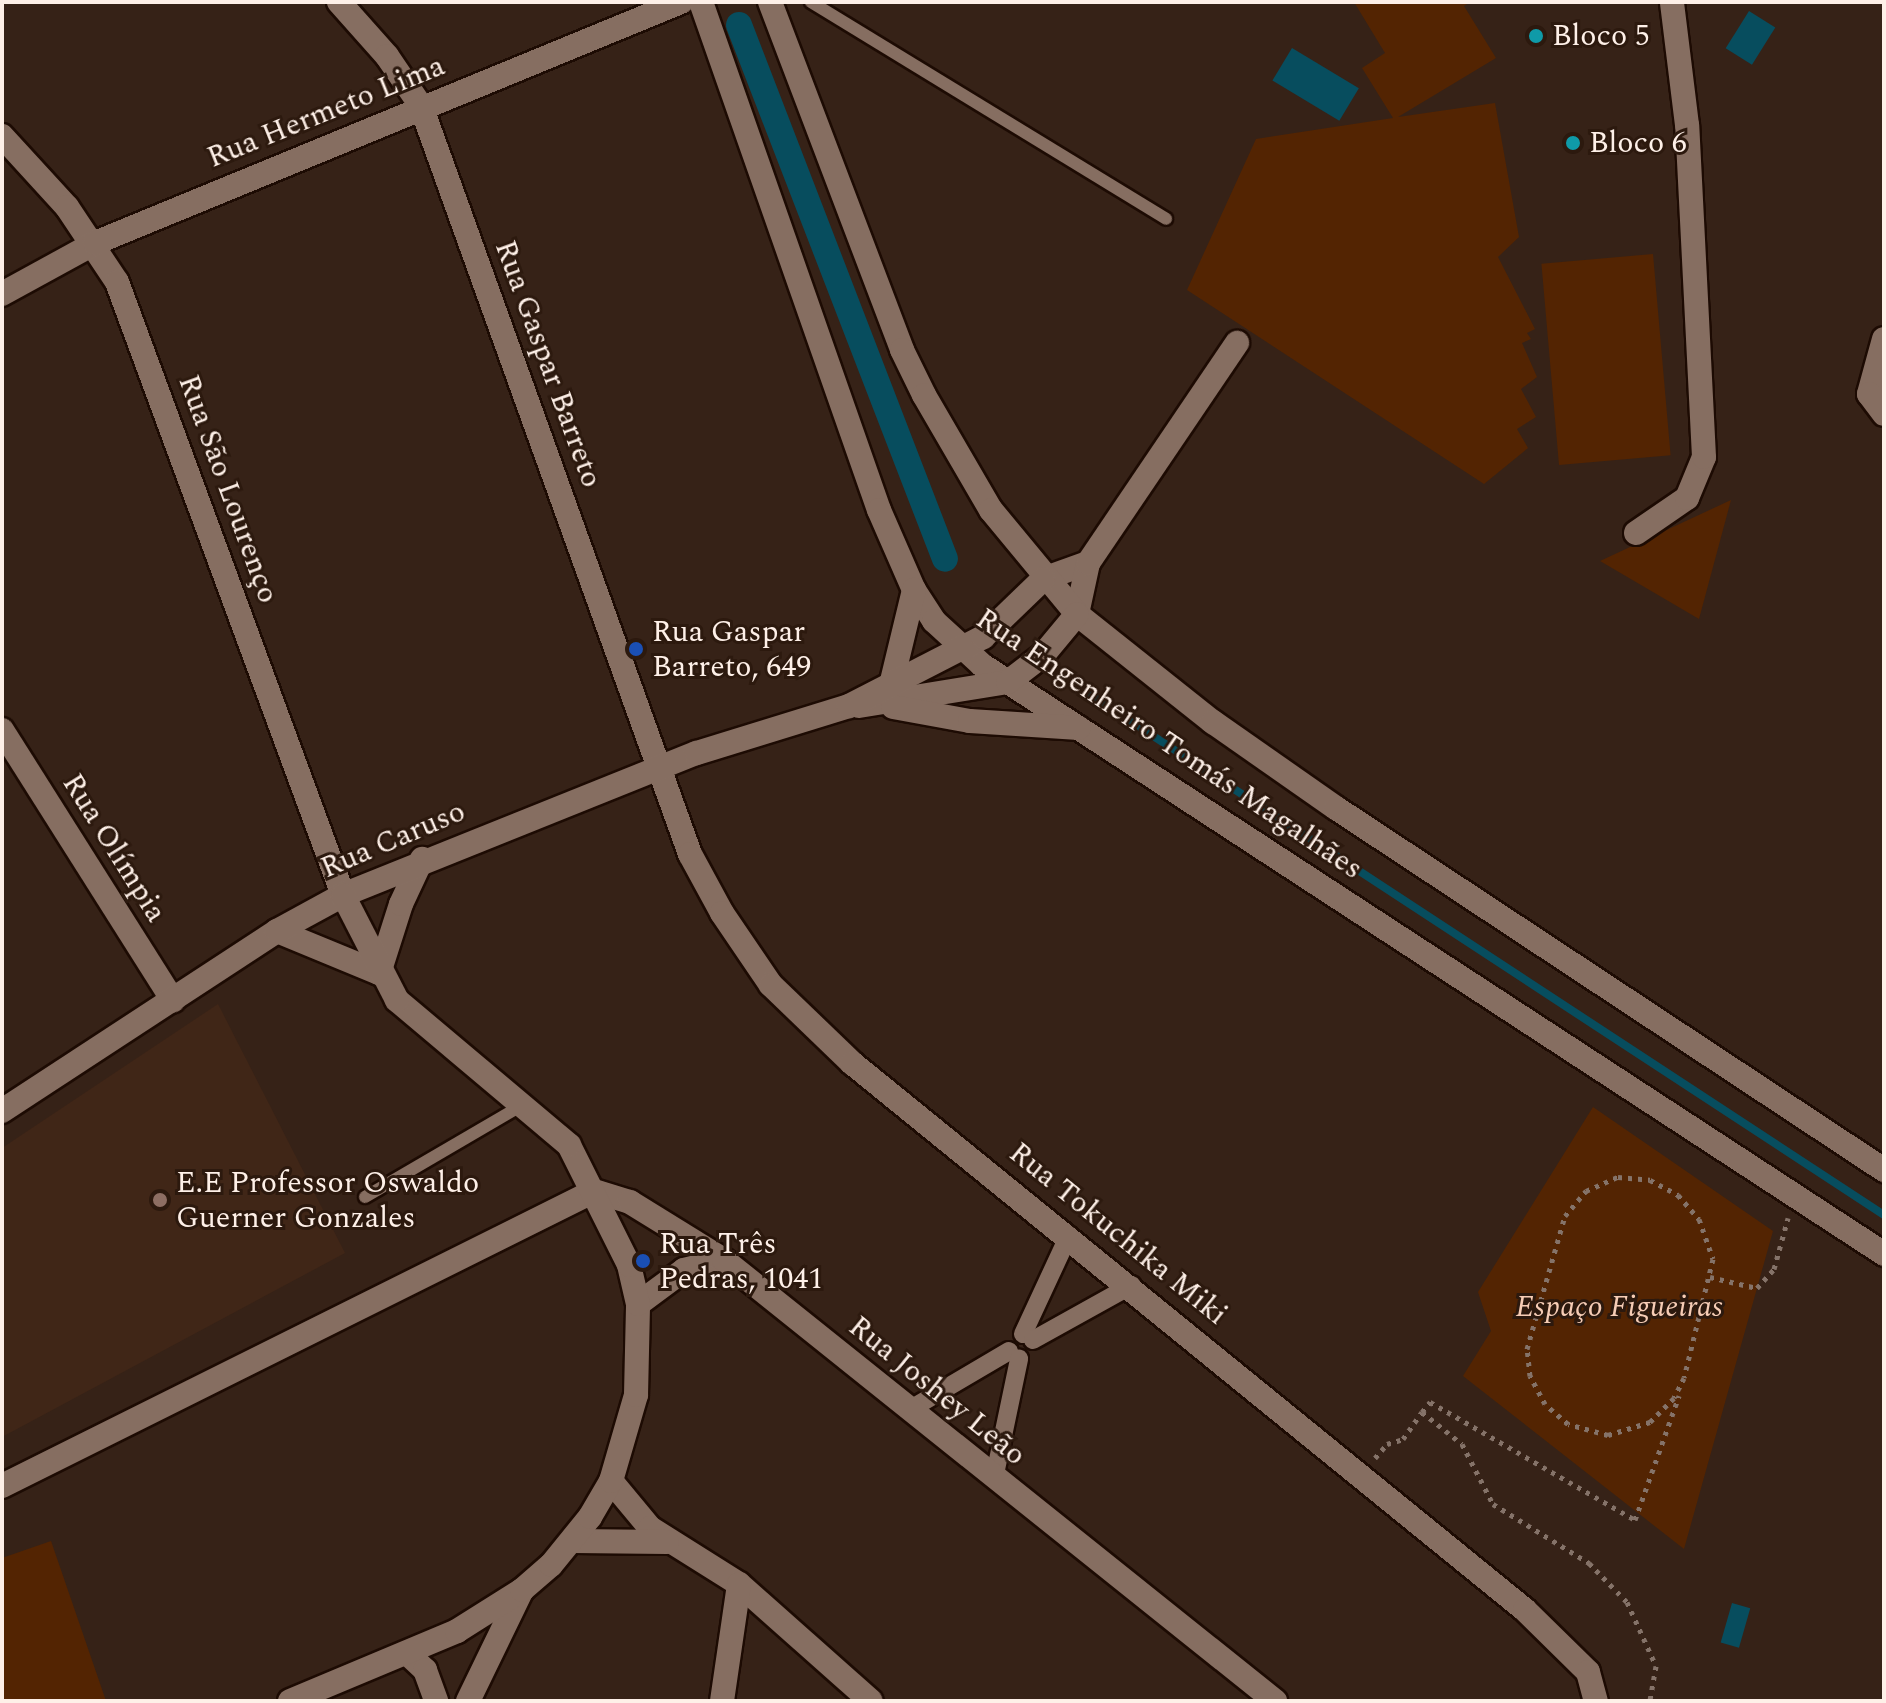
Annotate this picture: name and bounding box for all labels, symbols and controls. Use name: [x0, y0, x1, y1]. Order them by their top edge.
place label: Bloco 5: [1552, 18, 1650, 54]
marker: Bloco 5: [1527, 27, 1545, 45]
street label: Rua Hermeto Lima: [202, 48, 450, 176]
place label: Bloco 6: [1589, 125, 1687, 161]
marker: Bloco 6: [1564, 134, 1582, 152]
street label: Rua Gaspar Barreto: [487, 236, 609, 492]
street label: Rua São Lourenço: [170, 370, 286, 608]
street label: Rua Engenheiro Tomás Magalhães: [969, 601, 1369, 887]
place label: Rua Gaspar Barreto, 649: [652, 614, 811, 684]
marker: Rua Gaspar Barreto, 649: [627, 640, 645, 658]
street label: Rua Olímpia: [54, 767, 174, 929]
street label: Rua Caruso: [315, 794, 471, 886]
street label: Rua Tokuchika Miki: [1002, 1135, 1234, 1333]
place label: E.E Professor Oswaldo Guerner Gonzales: [176, 1165, 479, 1236]
marker: E.E Professor Oswaldo Guerner Gonzales: [151, 1191, 169, 1209]
place label: Rua Três Pedras, 1041: [659, 1226, 823, 1296]
marker: Rua Três Pedras, 1041: [634, 1252, 652, 1270]
park label: Espaço Figueiras: [1515, 1289, 1723, 1325]
street label: Rua Joshey Leão: [841, 1309, 1033, 1473]

